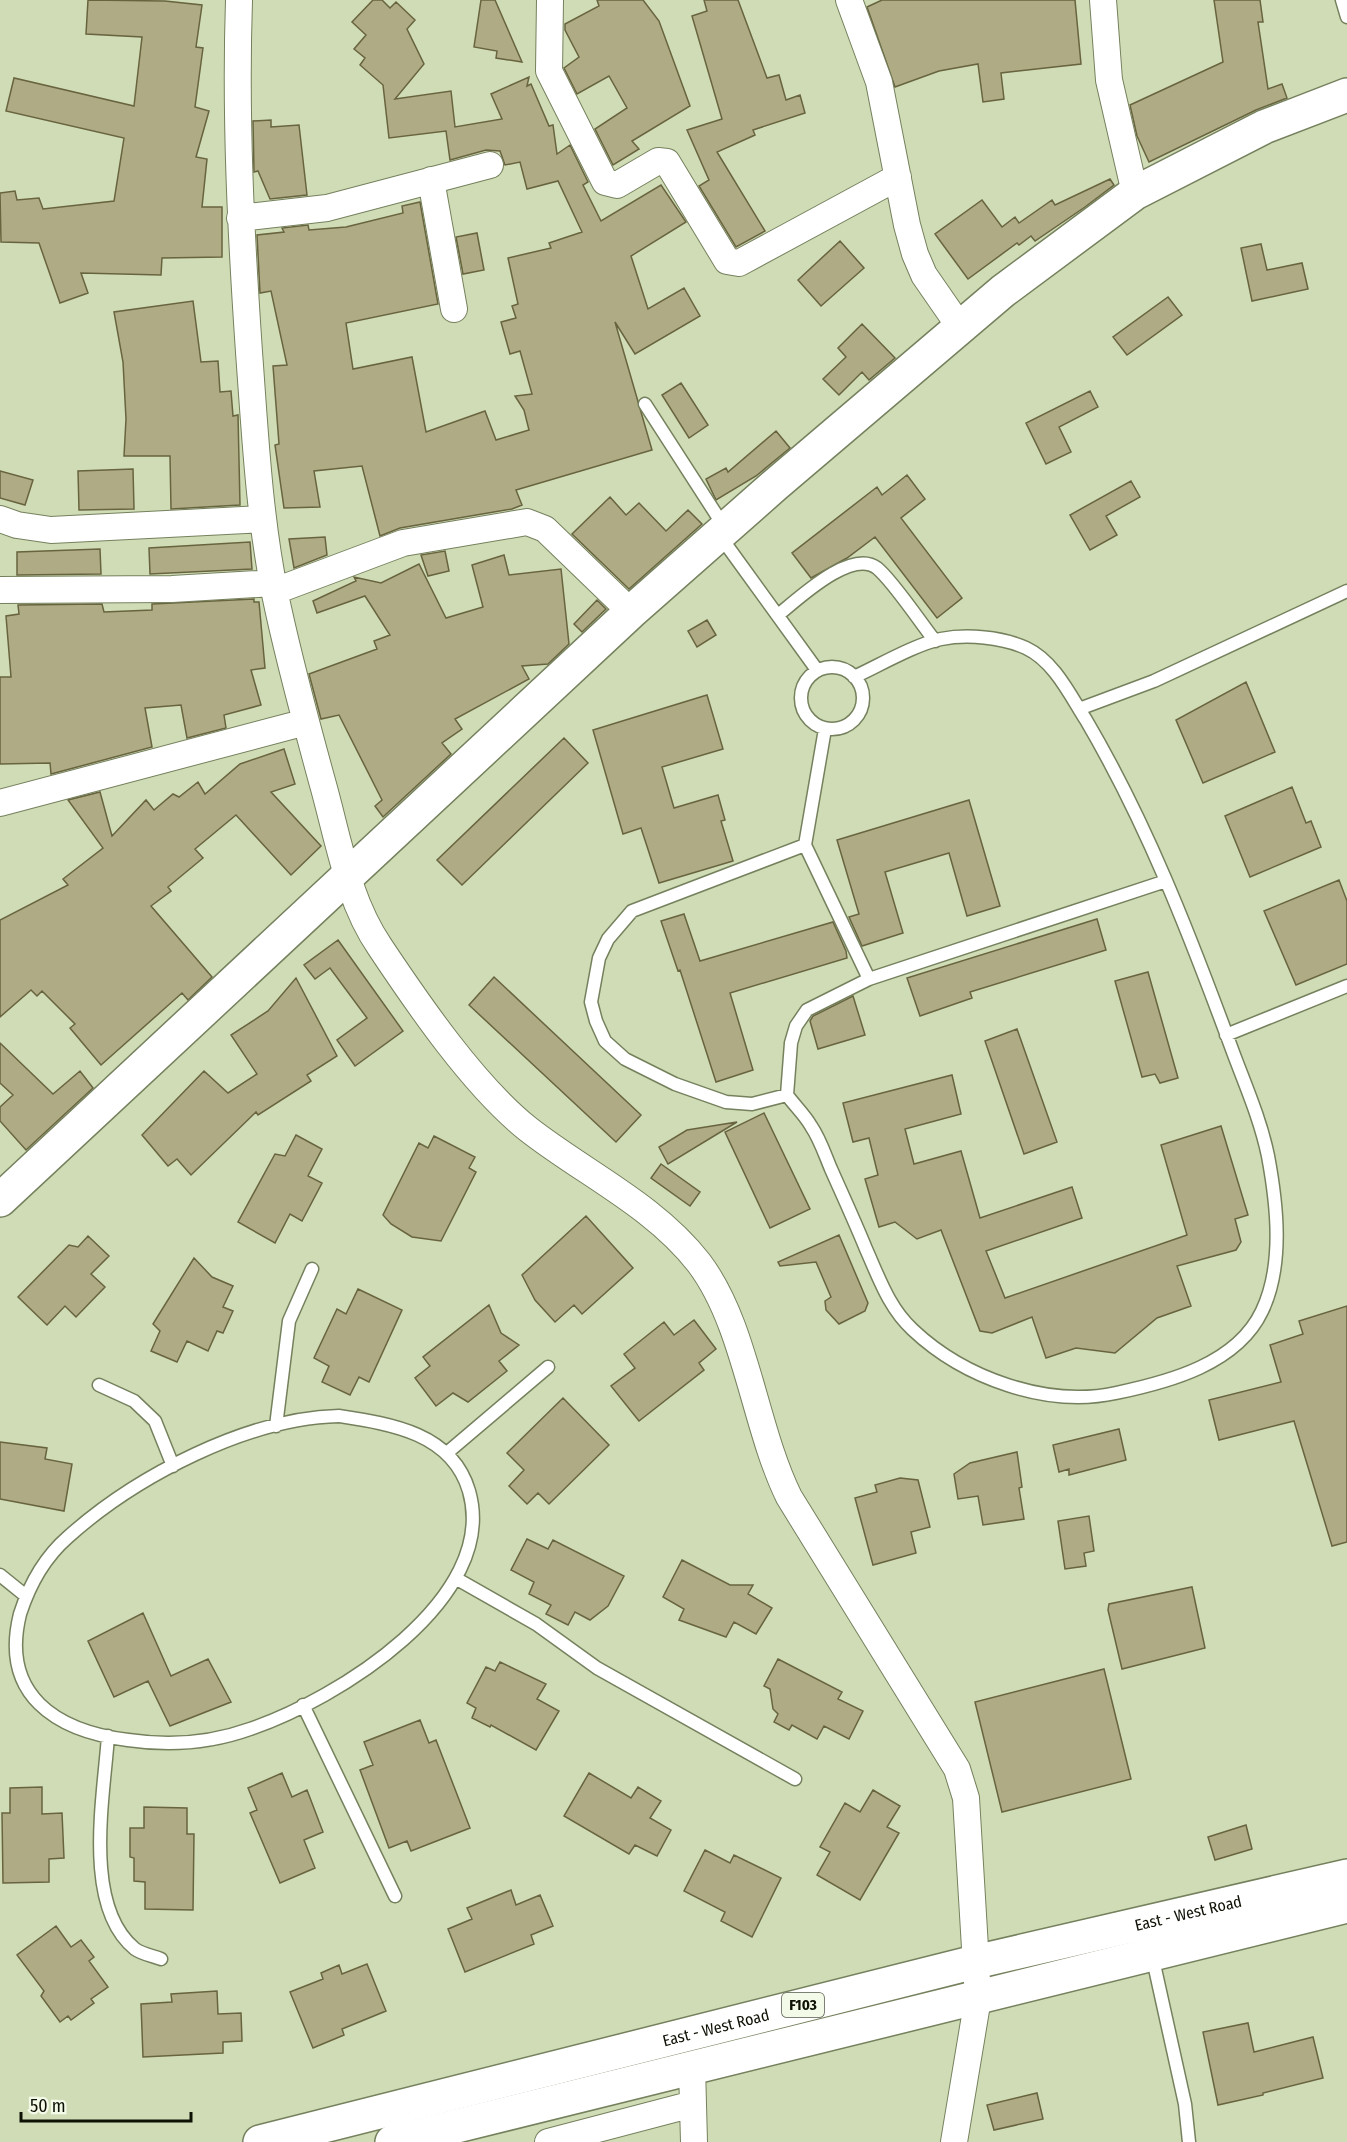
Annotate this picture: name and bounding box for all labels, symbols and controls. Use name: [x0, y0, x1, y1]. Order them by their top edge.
street label: East - West Road: [1133, 1892, 1244, 1935]
road number: F103: [782, 1993, 824, 2017]
street label: East - West Road: [661, 2005, 771, 2050]
scale bar: [21, 2085, 190, 2123]
text: 50 m: [30, 2095, 66, 2117]

